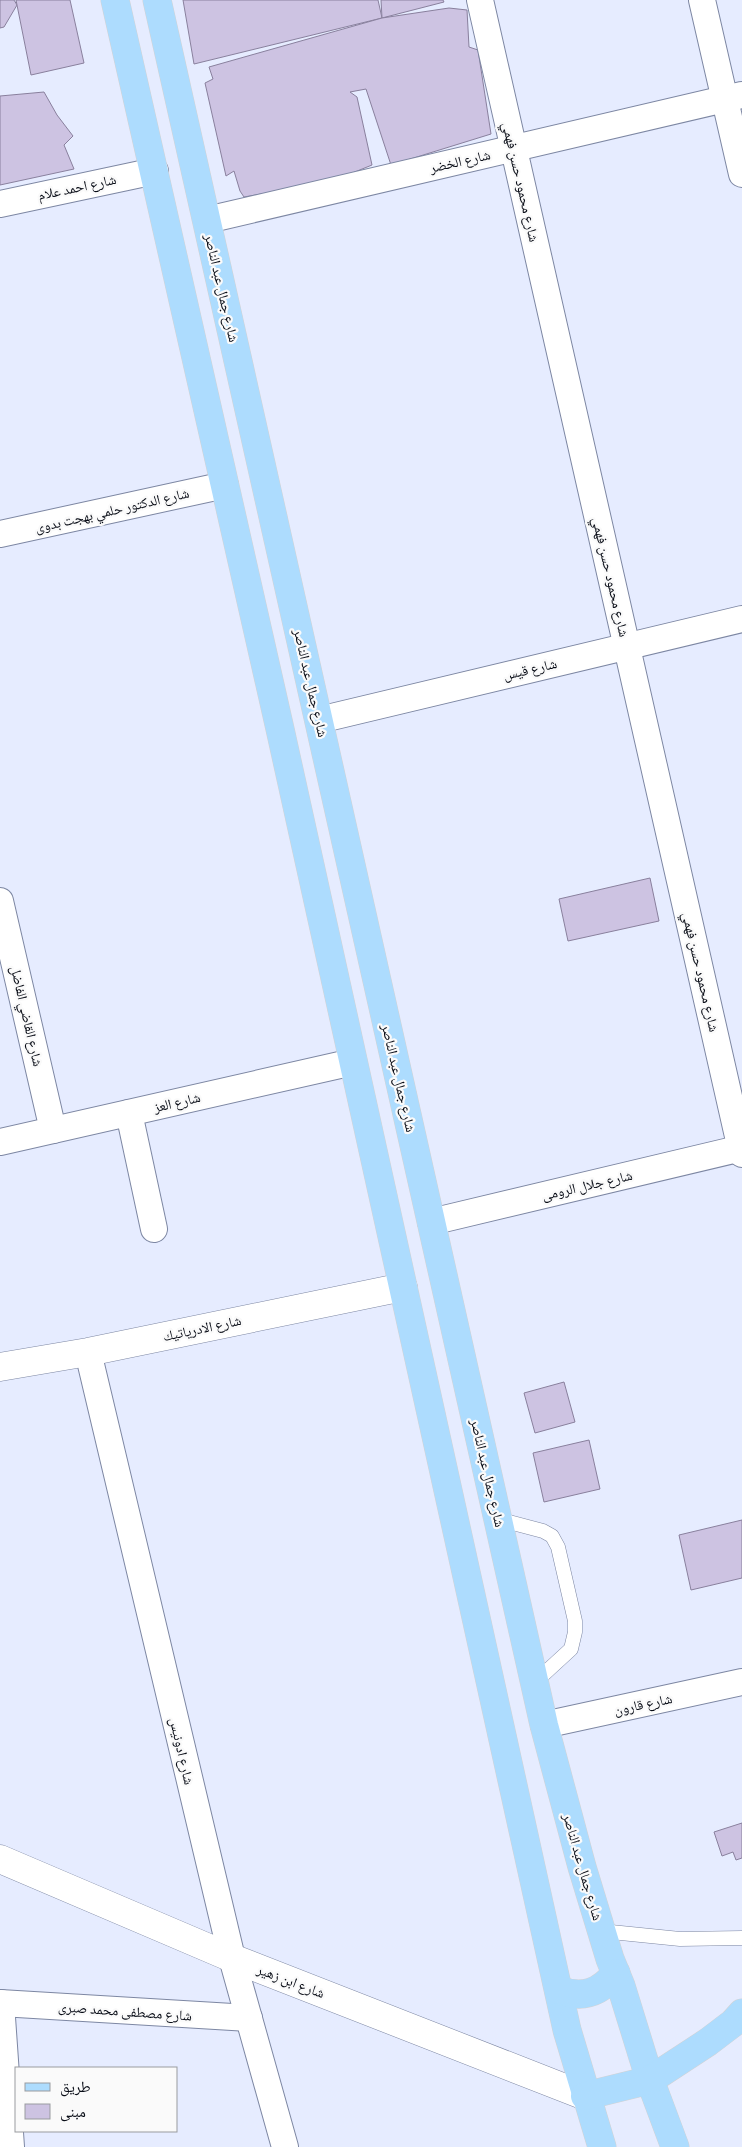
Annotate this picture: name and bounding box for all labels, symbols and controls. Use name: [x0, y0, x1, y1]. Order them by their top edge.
street label: شارع محمود حسن فهمي: [496, 120, 544, 244]
street label: شارع الخضر: [427, 145, 492, 178]
street label: شارع احمد علام: [36, 170, 118, 205]
street label: شارع جمال عبد الناصر: [200, 231, 243, 344]
street label: شارع الدكتور حلمي بهجت بدوى: [33, 484, 191, 539]
street label: شارع محمود حسن فهمي: [586, 515, 634, 639]
street label: شارع جمال عبد الناصر: [289, 626, 332, 739]
street label: شارع قيس: [501, 654, 559, 685]
street label: شارع محمود حسن فهمي: [676, 910, 724, 1034]
street label: شارع القاضي الفاضل: [4, 964, 47, 1069]
street label: شارع جمال عبد الناصر: [377, 1021, 420, 1134]
street label: شارع العز: [151, 1088, 202, 1117]
street label: شارع جلال الرومى: [540, 1166, 634, 1205]
street label: شارع الادرياتيك: [161, 1311, 243, 1346]
street label: شارع جمال عبد الناصر: [466, 1416, 509, 1529]
street label: شارع قارون: [612, 1689, 674, 1720]
street label: شارع ادونيس: [165, 1716, 198, 1787]
street label: شارع جمال عبد الناصر: [558, 1810, 607, 1923]
street label: شارع ابن زهير: [253, 1959, 327, 2003]
street label: شارع مصطفى محمد صبرى: [57, 1997, 193, 2026]
legend: [15, 2067, 178, 2132]
text: طريق: [60, 2077, 91, 2097]
text: مبنى: [60, 2102, 86, 2122]

